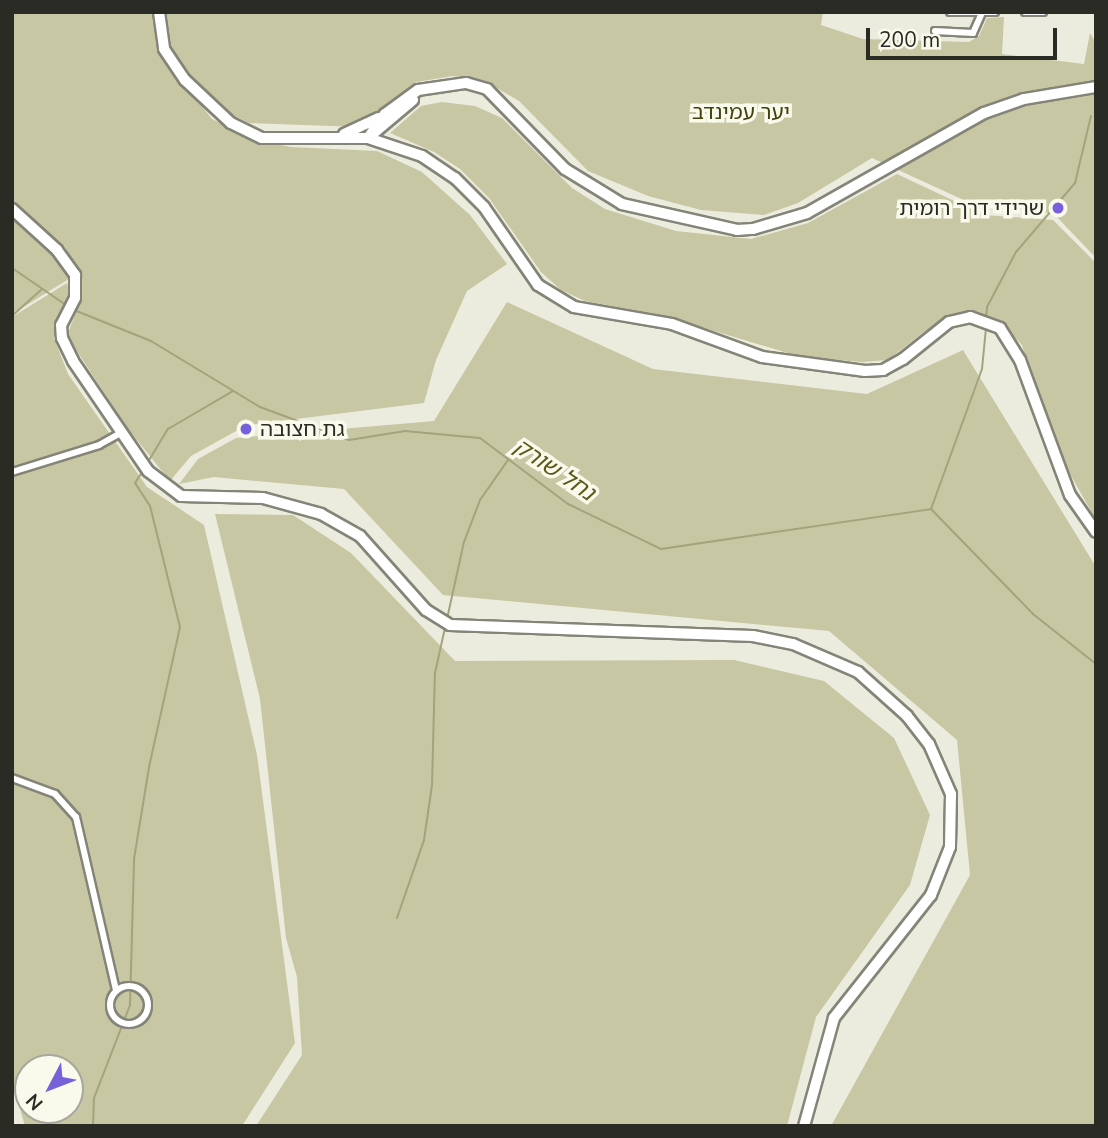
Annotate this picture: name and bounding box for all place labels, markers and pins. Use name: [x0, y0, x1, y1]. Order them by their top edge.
place label: שרידי דרך רומית: [899, 195, 1044, 221]
marker: שרידי דרך רומית: [1050, 200, 1066, 216]
place label: גת חצובה: [260, 416, 345, 442]
marker: גת חצובה: [238, 421, 254, 437]

